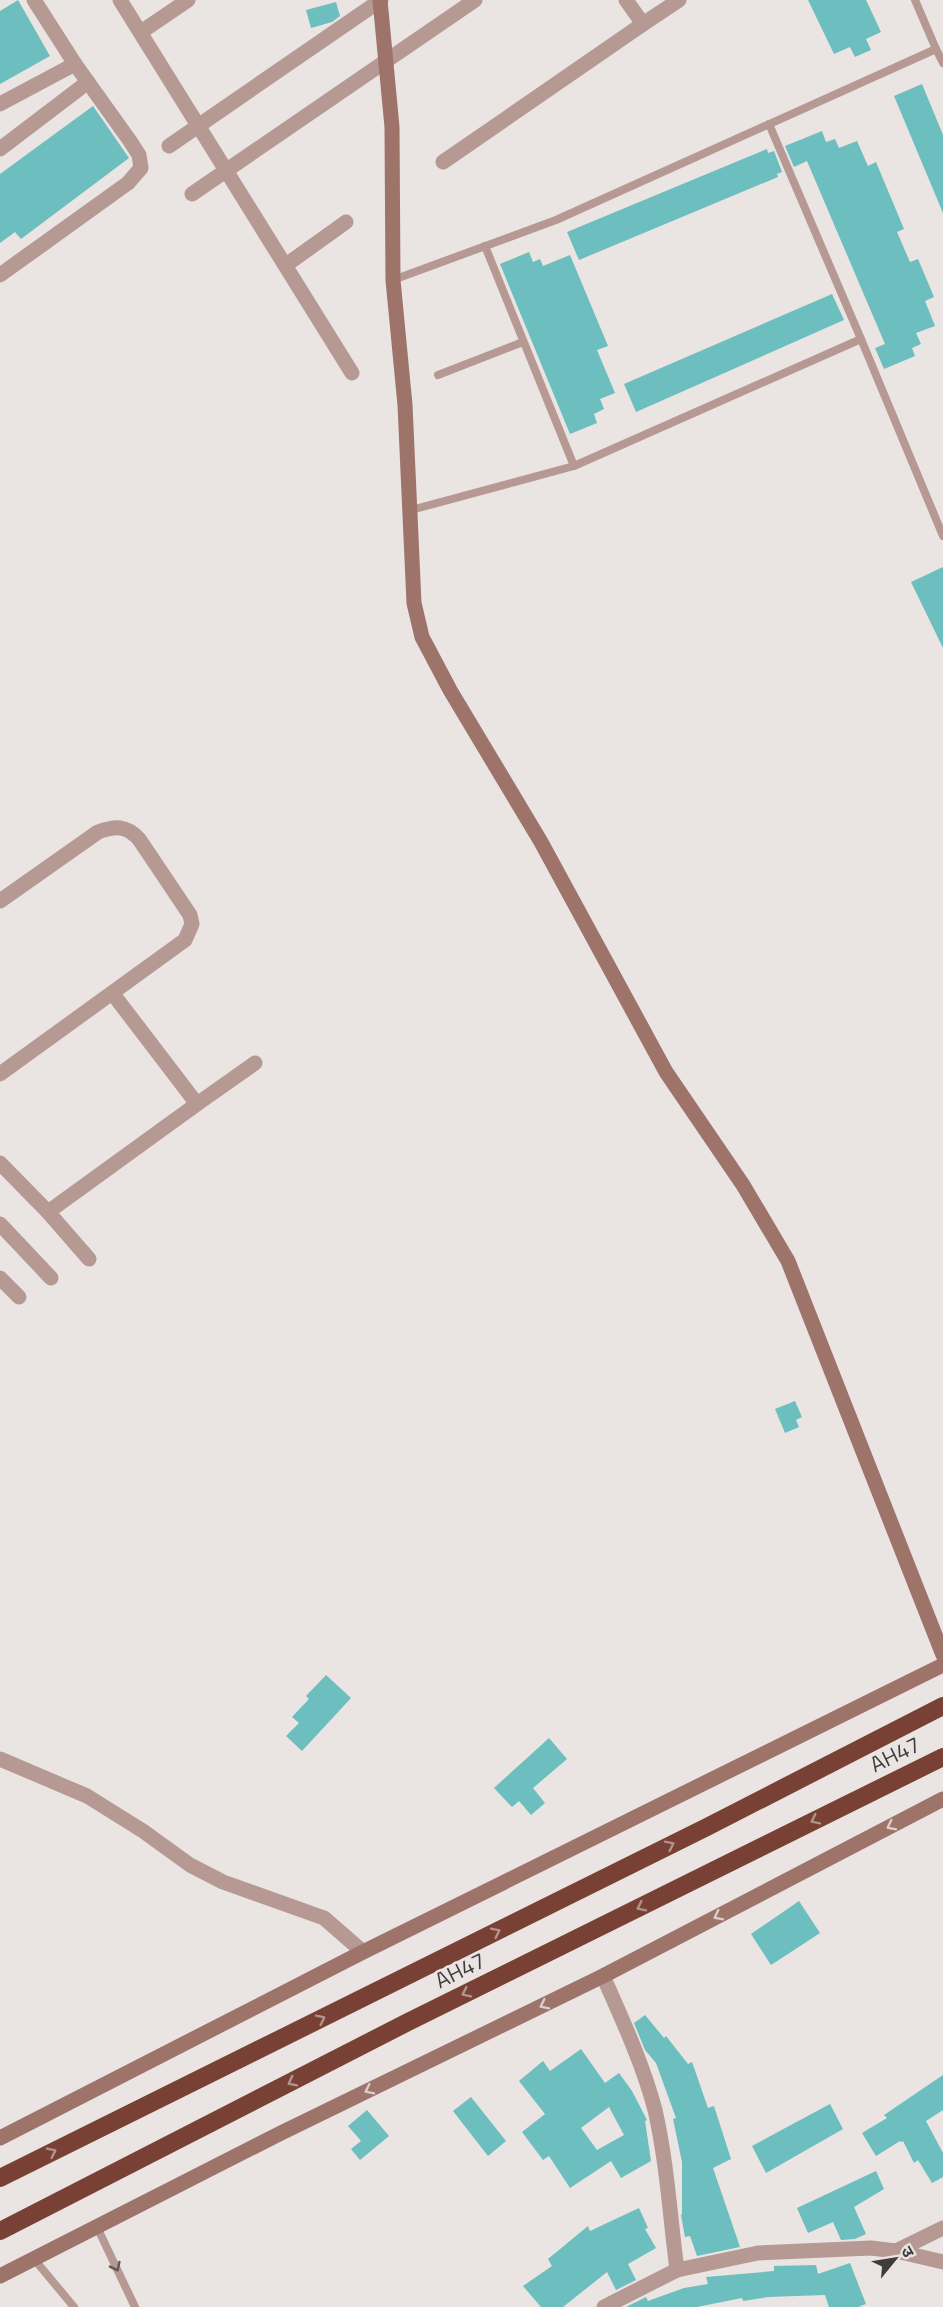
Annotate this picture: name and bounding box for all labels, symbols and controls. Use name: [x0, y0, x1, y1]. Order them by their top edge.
street label: AH47: [864, 1727, 926, 1781]
one-way arrow: [811, 1813, 822, 1825]
one-way arrow: [887, 1819, 897, 1830]
one-way arrow: [664, 1841, 675, 1853]
one-way arrow: [636, 1900, 647, 1911]
one-way arrow: [714, 1909, 724, 1920]
one-way arrow: [489, 1928, 500, 1939]
street label: AH47: [429, 1943, 491, 1997]
one-way arrow: [461, 1986, 472, 1998]
one-way arrow: [540, 1997, 551, 2009]
one-way arrow: [315, 2014, 326, 2026]
one-way arrow: [287, 2074, 298, 2086]
one-way arrow: [365, 2083, 376, 2095]
one-way arrow: [46, 2148, 57, 2160]
north arrow: [865, 2229, 925, 2289]
text: उ: [895, 2241, 921, 2262]
one-way arrow: [109, 2261, 120, 2272]

